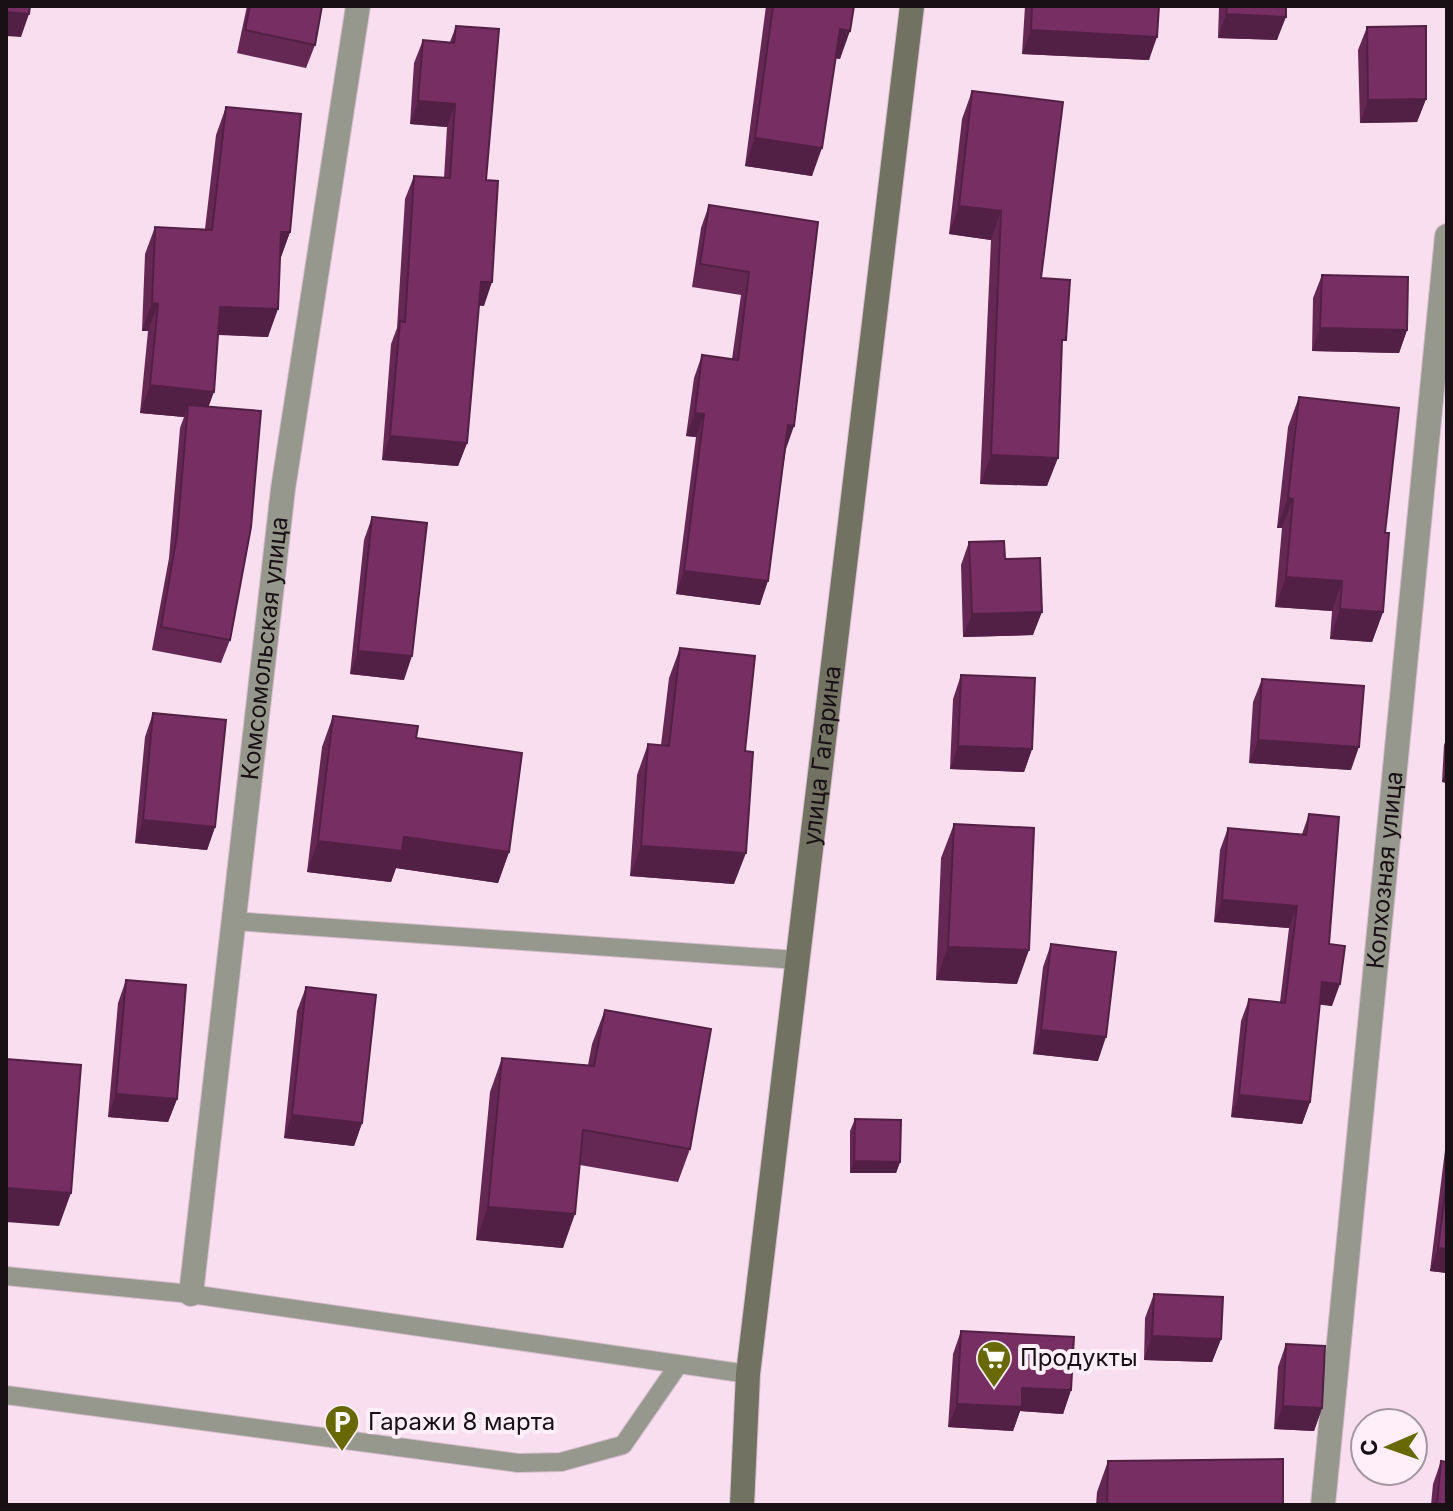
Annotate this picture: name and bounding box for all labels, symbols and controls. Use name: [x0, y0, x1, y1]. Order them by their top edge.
street label: Комсомольская улица: [235, 515, 294, 781]
street label: улица Гагарина: [796, 664, 847, 847]
street label: Колхозная улица: [1360, 770, 1409, 970]
supermarket icon: Продукты: [975, 1339, 1013, 1389]
place label: Продукты: [1020, 1343, 1138, 1372]
parking icon: Гаражи 8 марта: [323, 1403, 361, 1453]
place label: Гаражи 8 марта: [368, 1407, 555, 1436]
north arrow: [1349, 1407, 1429, 1487]
text: С: [1356, 1439, 1382, 1456]

